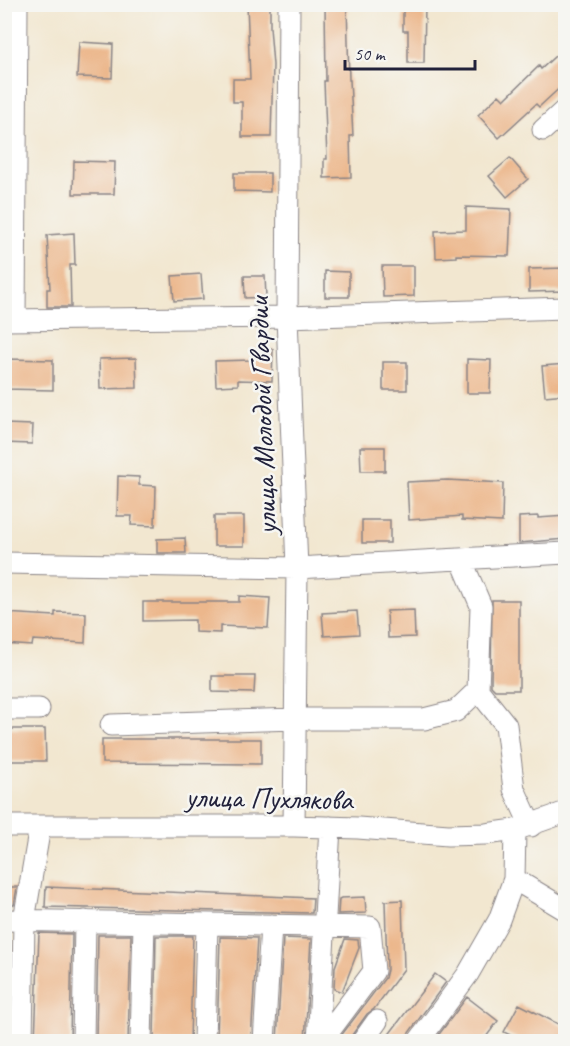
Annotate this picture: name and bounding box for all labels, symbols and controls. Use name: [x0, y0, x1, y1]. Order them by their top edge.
scale bar: [345, 33, 476, 71]
text: 50 m: [354, 43, 387, 65]
street label: улица Молодой Гвардии: [239, 294, 285, 538]
street label: улица Пухлякова: [183, 778, 355, 818]

